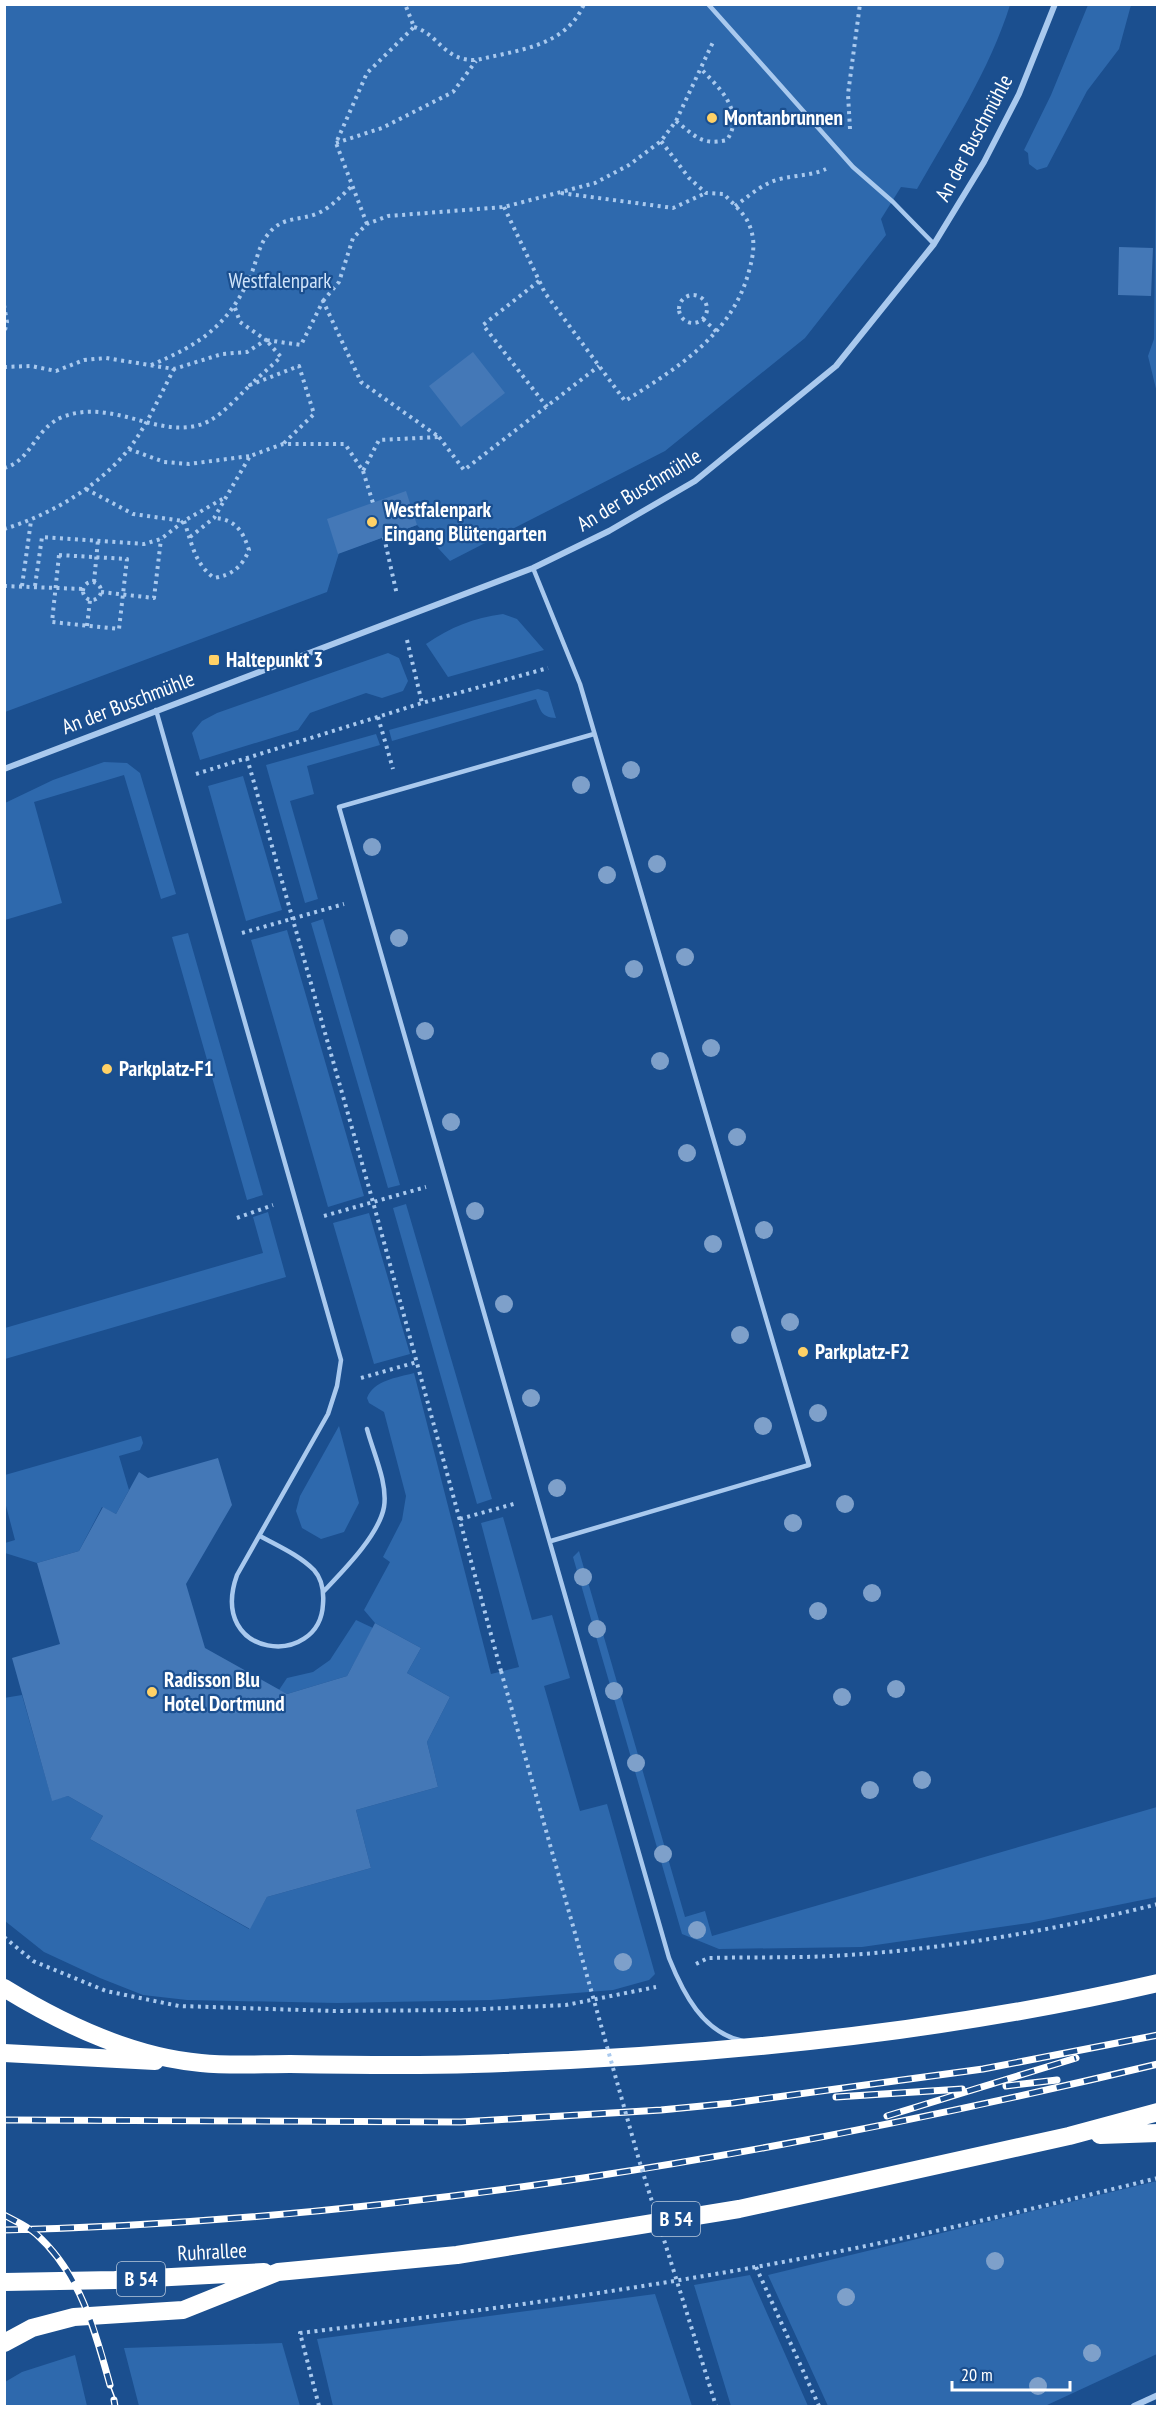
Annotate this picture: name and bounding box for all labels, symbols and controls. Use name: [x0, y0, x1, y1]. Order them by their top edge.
street label: An der Buschmühle: [929, 70, 1018, 206]
place label: Montanbrunnen: [724, 104, 843, 131]
marker: Montanbrunnen: [705, 111, 719, 125]
park label: Westfalenpark: [229, 267, 331, 294]
street label: An der Buschmühle: [572, 442, 706, 537]
place label: Westfalenpark Eingang Blütengarten: [383, 496, 547, 547]
marker: Westfalenpark Eingang Blütengarten: [365, 515, 379, 529]
place label: Haltepunkt 3: [226, 646, 323, 673]
marker: Haltepunkt 3: [207, 653, 221, 667]
street label: An der Buschmühle: [58, 665, 198, 740]
place label: Parkplatz-F1: [119, 1055, 214, 1082]
marker: Parkplatz-F1: [100, 1062, 114, 1076]
place label: Parkplatz-F2: [815, 1338, 910, 1365]
marker: Parkplatz-F2: [796, 1345, 810, 1359]
place label: Radisson Blu Hotel Dortmund: [164, 1666, 284, 1717]
marker: Radisson Blu Hotel Dortmund: [145, 1685, 159, 1699]
road number: B 54: [652, 2202, 700, 2236]
street label: Ruhrallee: [177, 2236, 247, 2267]
road number: B 54: [117, 2262, 165, 2296]
scale bar: [952, 2354, 1070, 2392]
text: 20 m: [961, 2363, 993, 2386]

